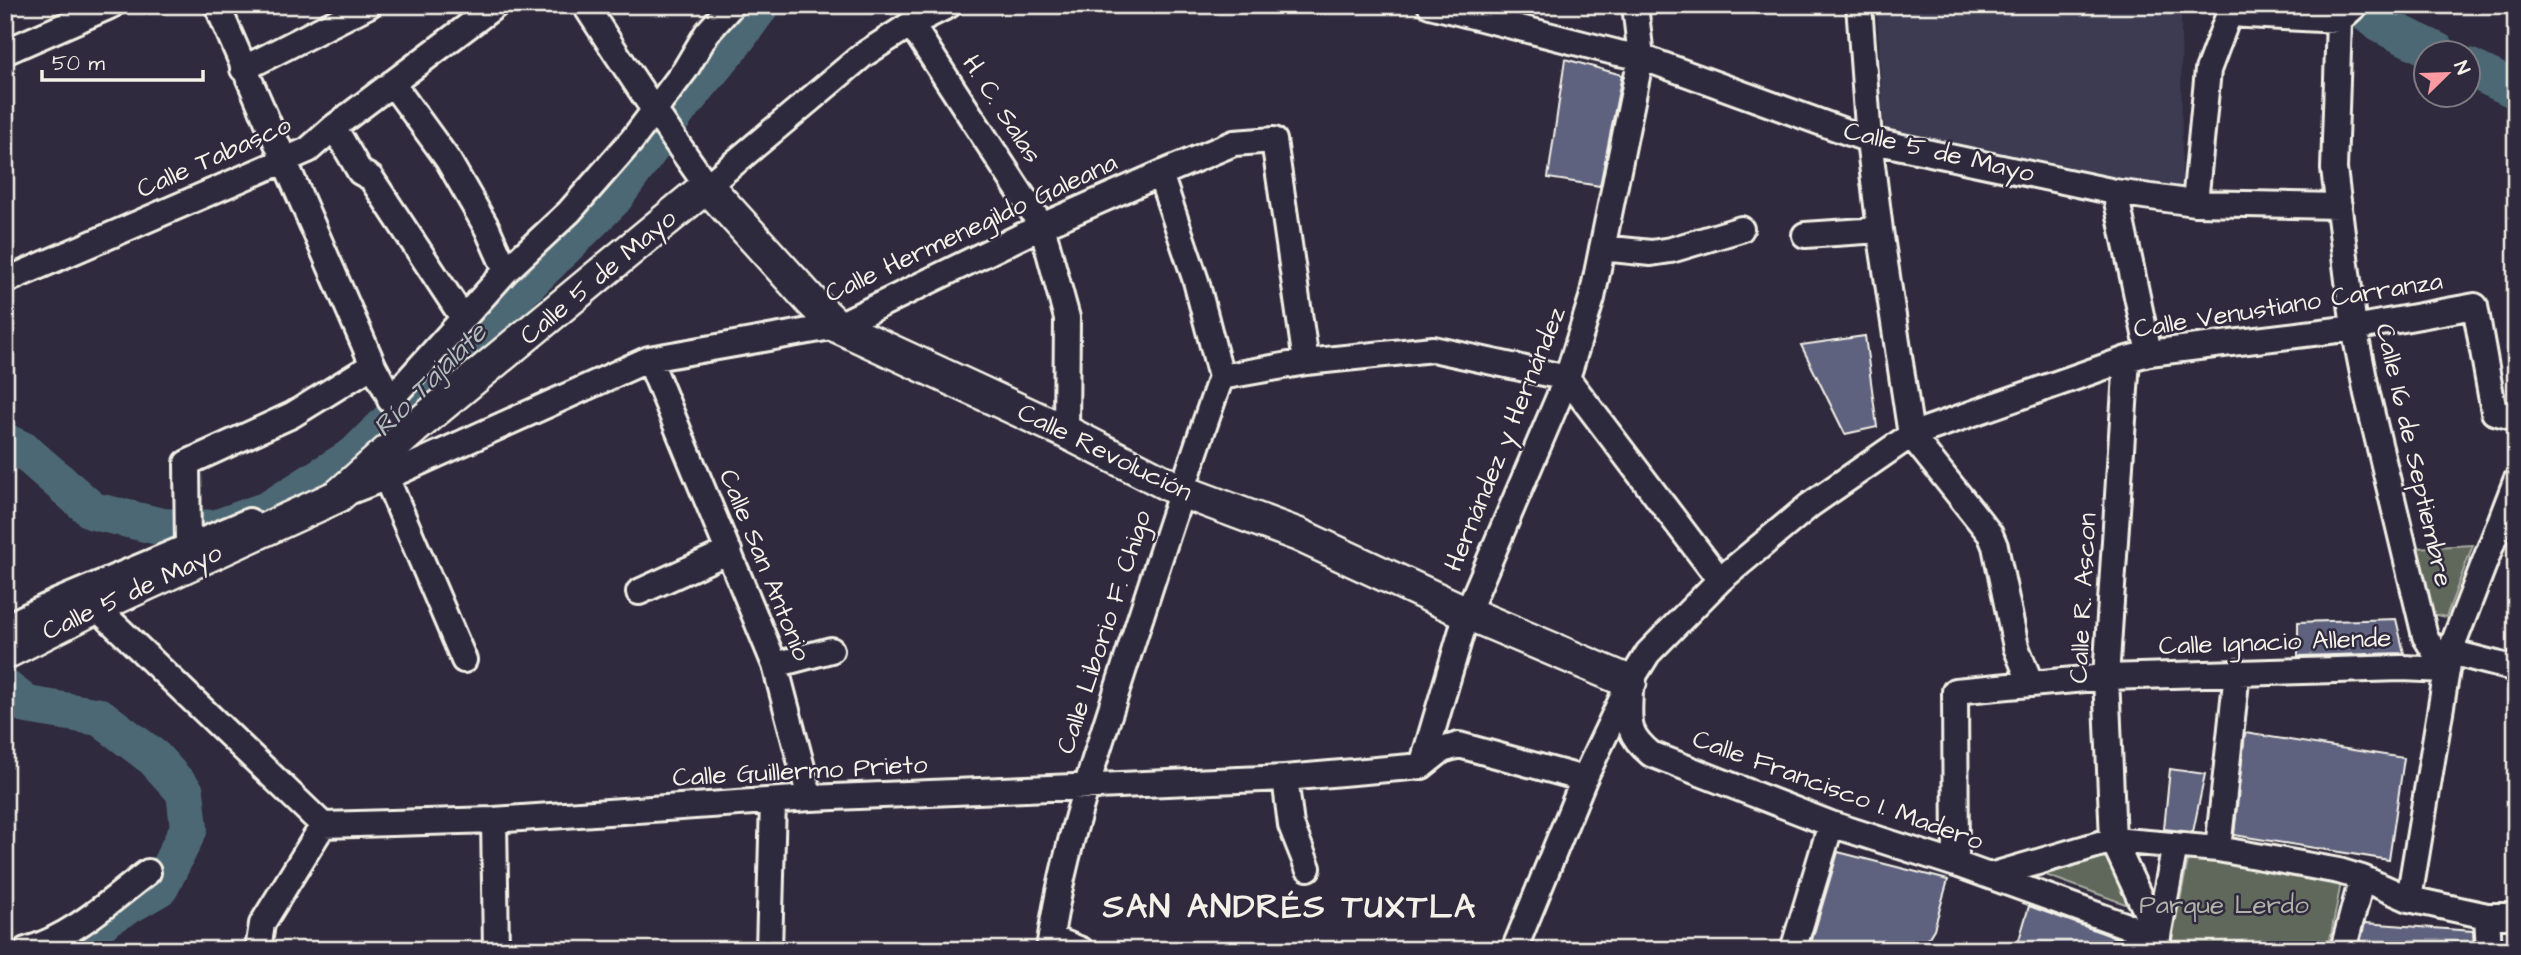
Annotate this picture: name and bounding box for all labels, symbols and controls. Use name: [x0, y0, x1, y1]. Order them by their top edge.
scale bar: [42, 38, 203, 82]
north arrow: [2412, 38, 2482, 108]
street label: H. C. Salas: [954, 48, 1050, 170]
text: 50 m: [52, 49, 106, 78]
text: N: [2447, 57, 2476, 79]
street label: Calle Tabasco: [131, 107, 297, 207]
street label: Calle 5 de Mayo: [1840, 113, 2038, 193]
street label: Calle Hermenegildo Galeana: [819, 144, 1124, 313]
street label: Calle 5 de Mayo: [512, 200, 686, 355]
street label: Calle Venustiano Carranza: [2131, 263, 2445, 347]
street label: Hernández y Hernández: [1435, 301, 1576, 577]
water label: Río Tajalate: [364, 313, 497, 446]
street label: Calle 16 de Septiembre: [2366, 320, 2462, 590]
street label: Calle Revolución: [1012, 394, 1198, 510]
street label: Calle San Antonio: [710, 464, 820, 667]
street label: Calle Liborio F. Chigo: [1048, 505, 1162, 759]
street label: Calle R. Ascon: [2061, 512, 2105, 684]
street label: Calle 5 de Mayo: [36, 534, 229, 651]
street label: Calle Ignacio Allende: [2158, 620, 2392, 666]
street label: Calle Francisco I. Madero: [1688, 721, 1989, 860]
street label: Calle Guillermo Prieto: [672, 746, 929, 796]
district label: SAN ANDRÉS TUXTLA: [1102, 884, 1477, 930]
park label: Parque Lerdo: [2139, 887, 2309, 923]

